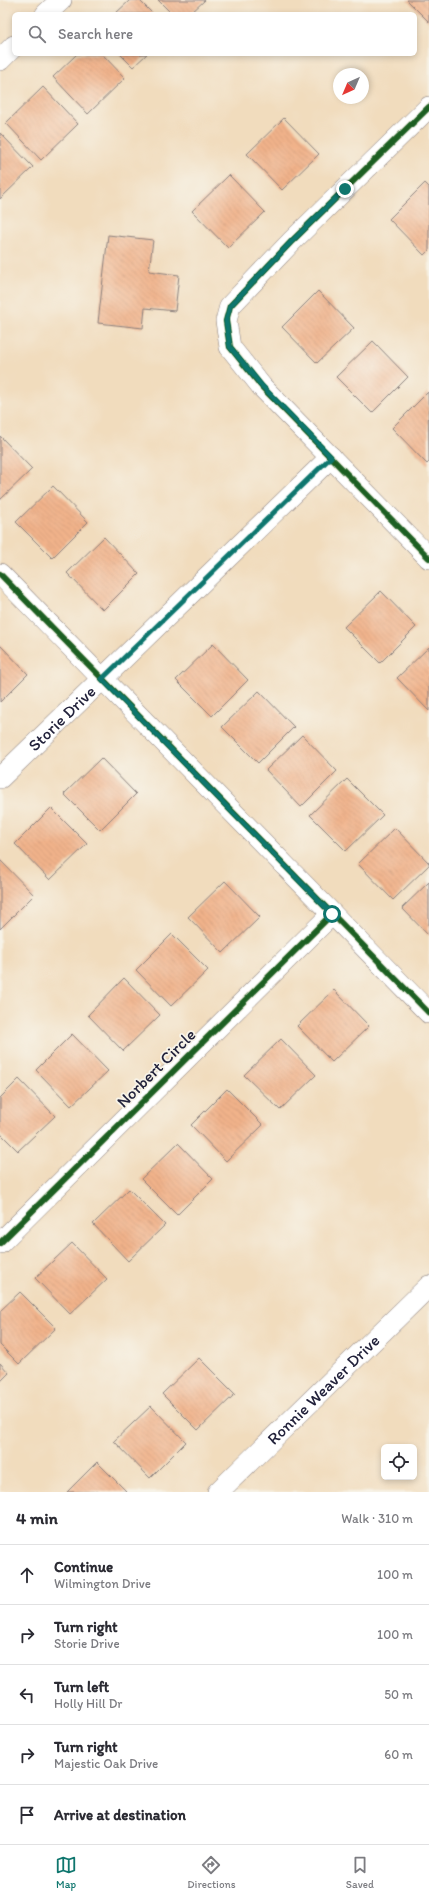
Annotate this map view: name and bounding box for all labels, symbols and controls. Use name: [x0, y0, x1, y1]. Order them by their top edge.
search box: [12, 12, 417, 56]
icon: search: [26, 23, 48, 45]
text: Search here: [58, 25, 133, 43]
north arrow: [333, 68, 369, 104]
route end: [336, 180, 354, 198]
street label: Storie Drive: [24, 681, 100, 755]
route start: [323, 905, 341, 923]
street label: Norbert Circle: [112, 1024, 200, 1112]
street label: Ronnie Weaver Drive: [263, 1330, 383, 1449]
map controls: [381, 1444, 417, 1480]
button: locate: [381, 1444, 417, 1480]
text: 4 min: [16, 1508, 58, 1528]
text: Walk · 310 m: [341, 1511, 413, 1526]
text: Continue: [54, 1558, 113, 1576]
icon: ahead: [16, 1564, 38, 1586]
text: 100 m: [377, 1567, 413, 1582]
text: Wilmington Drive: [54, 1576, 151, 1591]
text: Turn right: [54, 1618, 118, 1636]
icon: right: [16, 1624, 38, 1646]
text: 100 m: [377, 1627, 413, 1642]
text: Storie Drive: [54, 1636, 120, 1651]
text: Turn left: [54, 1678, 109, 1696]
icon: left: [16, 1684, 38, 1706]
text: 50 m: [384, 1687, 413, 1702]
text: Holly Hill Dr: [54, 1696, 122, 1711]
text: Turn right: [54, 1738, 118, 1756]
icon: right: [16, 1744, 38, 1766]
text: 60 m: [384, 1747, 413, 1762]
text: Majestic Oak Drive: [54, 1756, 158, 1771]
icon: arrive: [16, 1804, 38, 1826]
text: Arrive at destination: [54, 1806, 186, 1824]
tab: Map: [55, 1854, 77, 1891]
tab: Directions: [187, 1854, 236, 1891]
tab: Saved: [346, 1854, 374, 1891]

